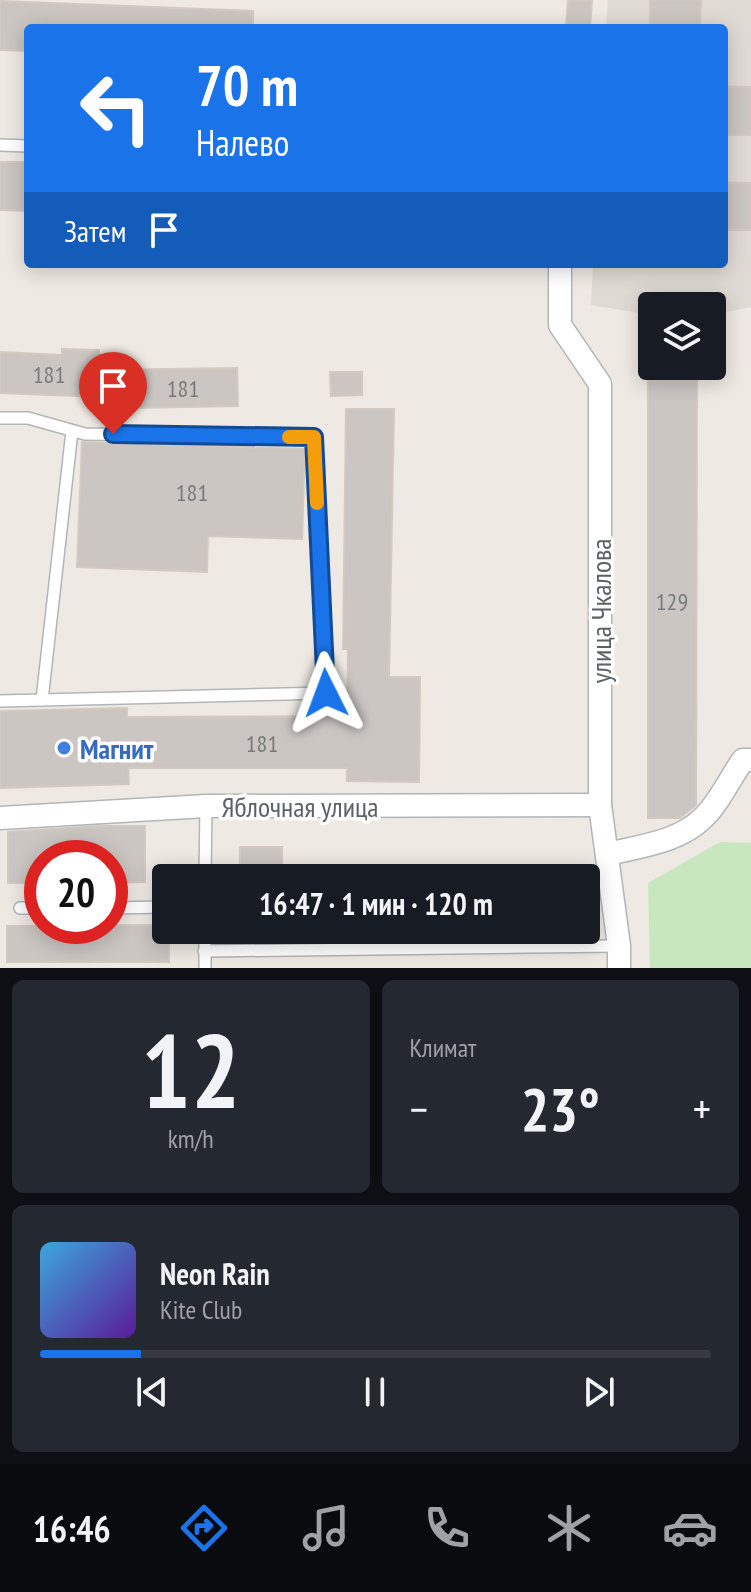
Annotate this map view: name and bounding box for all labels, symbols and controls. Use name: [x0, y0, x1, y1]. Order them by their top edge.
text: 70 m: [196, 49, 298, 121]
icon: left: [64, 56, 168, 160]
text: Налево: [196, 119, 289, 166]
icon: arrive: [142, 208, 186, 252]
text: Затем: [64, 211, 126, 250]
map controls: [638, 292, 726, 380]
button: layers: [638, 292, 726, 380]
pin: [79, 352, 147, 434]
house number: 181: [33, 359, 65, 390]
icon: arrive: [91, 364, 135, 408]
house number: 181: [167, 373, 199, 404]
house number: 181: [176, 477, 208, 508]
street label: улица Чкалова: [582, 538, 619, 684]
house number: 129: [656, 586, 688, 617]
position arrow: [284, 651, 368, 735]
house number: 181: [246, 728, 278, 759]
place label: Магнит: [80, 730, 154, 767]
marker: Магнит: [55, 739, 73, 757]
street label: Яблочная улица: [222, 788, 379, 825]
speed limit sign: 20: [24, 840, 128, 944]
text: 16:47 · 1 мин · 120 m: [259, 884, 493, 923]
text: 12: [141, 1002, 240, 1137]
text: Климат: [410, 1031, 476, 1064]
text: 23°: [521, 1070, 600, 1148]
text: −: [410, 1080, 428, 1137]
text: +: [693, 1080, 711, 1137]
text: km/h: [168, 1122, 214, 1155]
text: Neon Rain: [160, 1254, 270, 1293]
text: Kite Club: [160, 1293, 242, 1326]
icon: previous: [130, 1370, 174, 1414]
icon: pause: [353, 1370, 397, 1414]
icon: next: [577, 1370, 621, 1414]
icon: directions: [176, 1500, 232, 1556]
icon: music: [298, 1500, 354, 1556]
icon: phone: [419, 1500, 475, 1556]
icon: climate: [541, 1500, 597, 1556]
icon: car: [662, 1500, 718, 1556]
text: 16:46: [33, 1505, 111, 1552]

